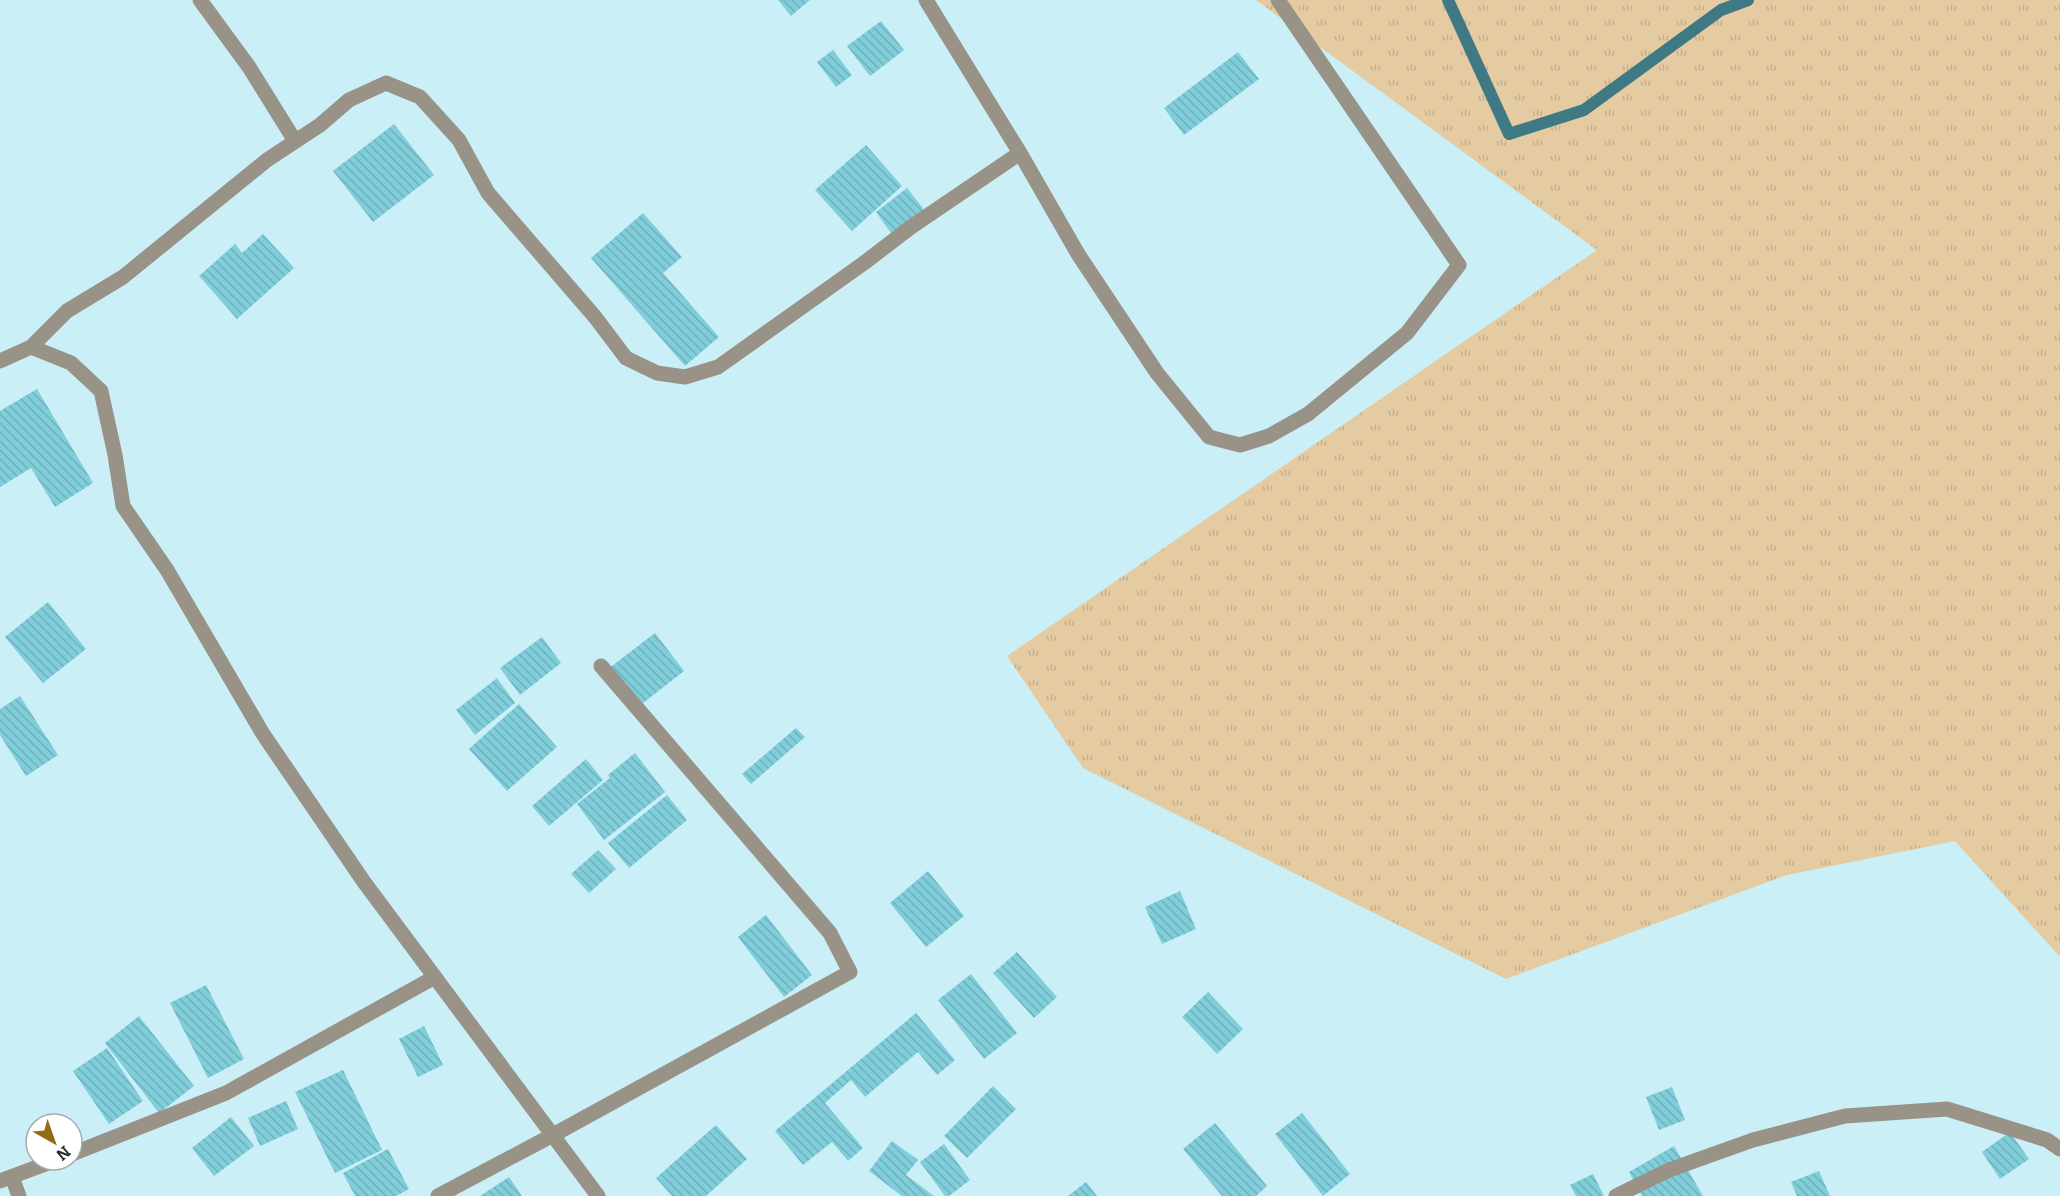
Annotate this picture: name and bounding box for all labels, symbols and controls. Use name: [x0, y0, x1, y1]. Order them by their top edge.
north arrow: [24, 1112, 84, 1172]
text: N: [52, 1142, 74, 1164]

